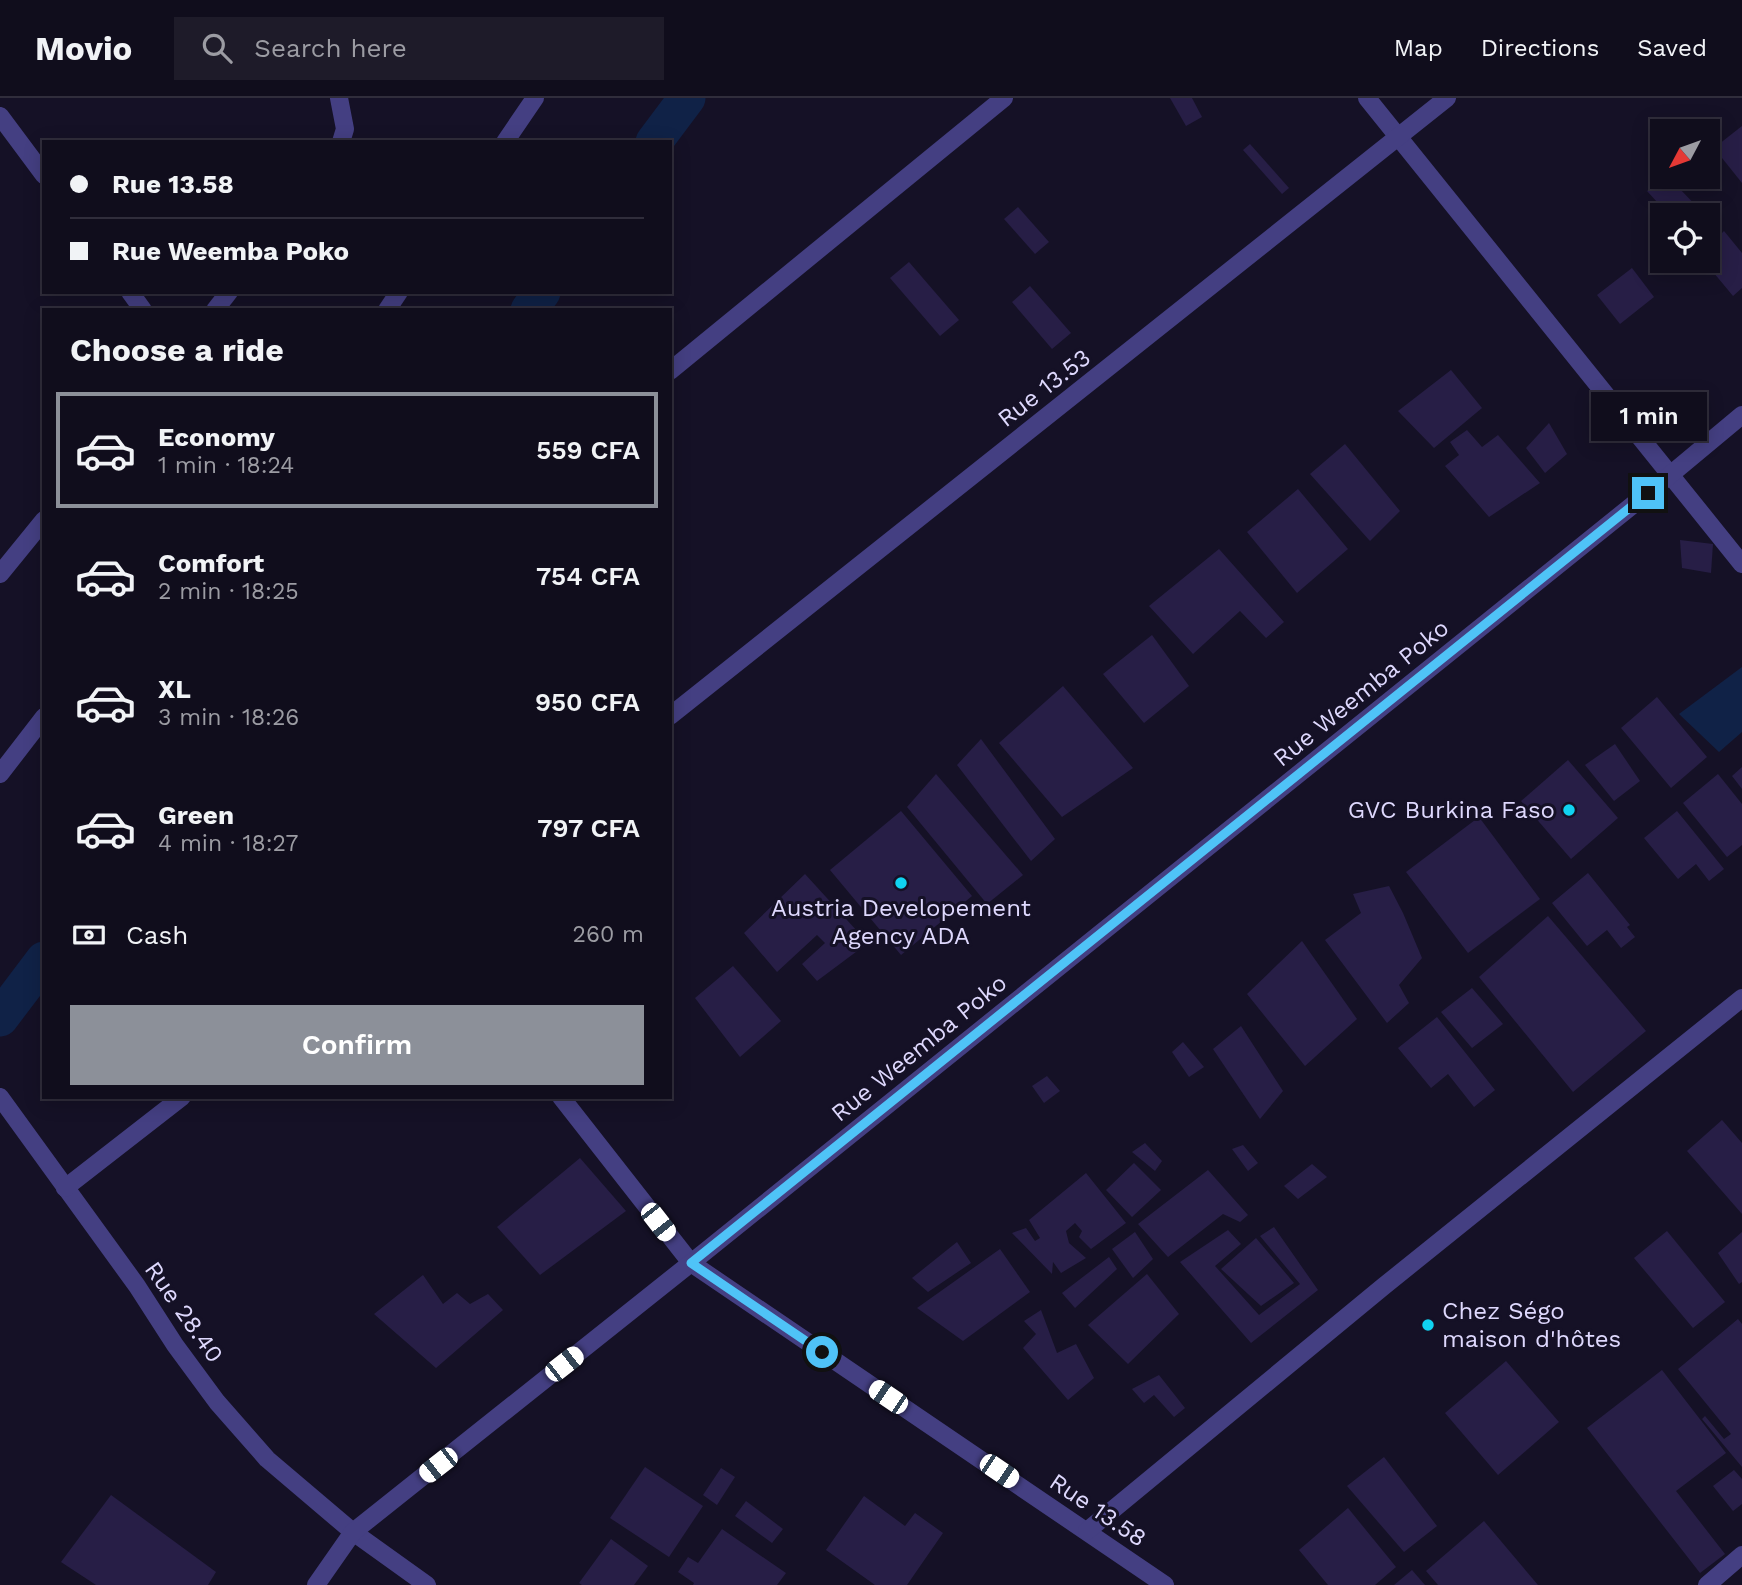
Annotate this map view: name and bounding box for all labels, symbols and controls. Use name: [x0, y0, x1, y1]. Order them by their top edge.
search box: [174, 17, 664, 80]
text: Movio: [35, 29, 132, 68]
icon: search: [198, 29, 236, 67]
text: Search here: [254, 33, 407, 63]
text: Map: [1394, 34, 1443, 62]
text: Directions: [1481, 34, 1599, 62]
text: Saved: [1637, 34, 1707, 62]
north arrow: [1650, 119, 1720, 189]
map controls: [1650, 119, 1720, 273]
text: Rue 13.58: [112, 169, 234, 199]
button: locate: [1650, 203, 1720, 273]
text: Rue Weemba Poko: [112, 236, 349, 266]
text: Choose a ride: [70, 331, 284, 369]
street label: Rue 13.53: [992, 343, 1096, 433]
callout: 1 min: [1590, 392, 1706, 440]
text: 1 min: [1619, 403, 1679, 430]
icon: car: [74, 419, 137, 482]
text: Economy: [158, 422, 275, 452]
text: 559 CFA: [536, 435, 640, 465]
text: 1 min · 18:24: [158, 452, 294, 479]
route end: [1632, 477, 1664, 509]
icon: car: [74, 545, 137, 608]
text: Comfort: [158, 548, 264, 578]
text: 754 CFA: [536, 561, 640, 591]
text: 2 min · 18:25: [158, 578, 299, 605]
street label: Rue Weemba Poko: [1268, 614, 1454, 772]
icon: car: [74, 671, 137, 734]
text: XL: [158, 674, 191, 704]
text: 950 CFA: [535, 687, 640, 717]
text: 3 min · 18:26: [158, 704, 299, 731]
place label: GVC Burkina Faso: [1348, 796, 1555, 824]
icon: car: [74, 797, 137, 860]
text: Green: [158, 800, 234, 830]
marker: GVC Burkina Faso: [1561, 802, 1577, 818]
text: 797 CFA: [537, 813, 640, 843]
text: 4 min · 18:27: [158, 830, 298, 857]
marker: Austria Developement Agency ADA: [893, 875, 909, 891]
place label: Austria Developement Agency ADA: [771, 894, 1031, 950]
icon: cash: [70, 916, 108, 954]
text: Cash: [126, 920, 188, 950]
text: 260 m: [573, 921, 644, 948]
street label: Rue Weemba Poko: [826, 969, 1012, 1127]
button: Confirm: [70, 1005, 644, 1085]
car: [637, 1199, 680, 1245]
street label: Rue 28.40: [139, 1256, 229, 1368]
place label: Chez Ségo maison d'hôtes: [1442, 1297, 1621, 1353]
marker: Chez Ségo maison d'hôtes: [1420, 1317, 1436, 1333]
route start: [806, 1336, 838, 1368]
car: [541, 1343, 588, 1385]
car: [865, 1377, 912, 1417]
car: [415, 1444, 462, 1486]
car: [976, 1451, 1023, 1491]
street label: Rue 13.58: [1044, 1467, 1152, 1553]

